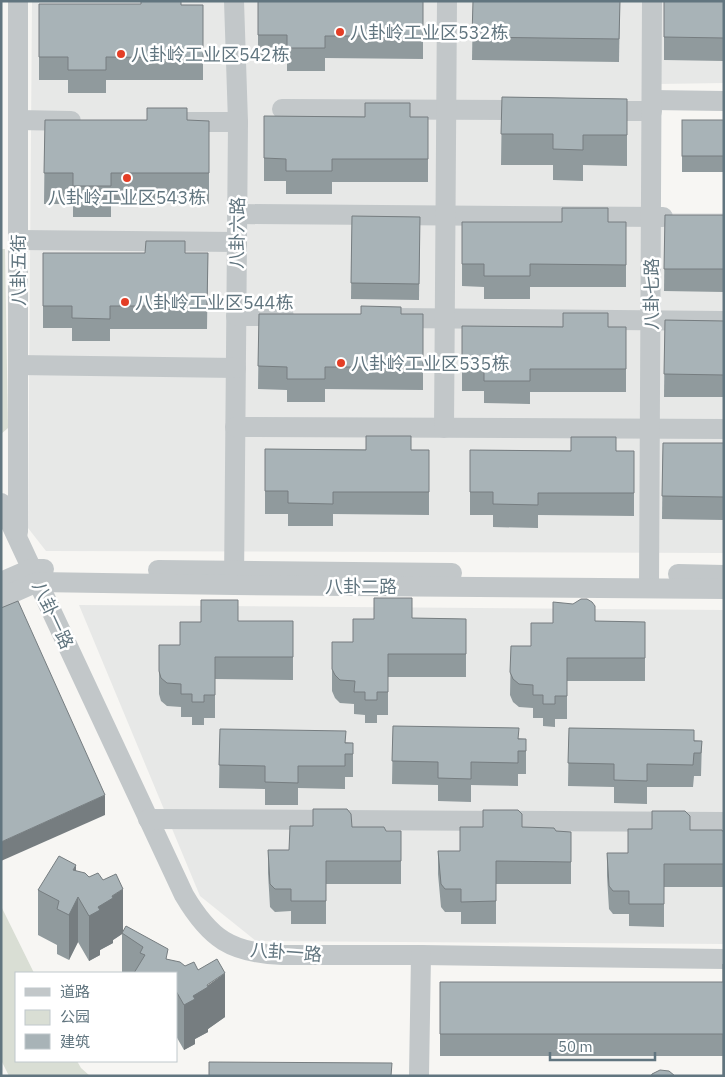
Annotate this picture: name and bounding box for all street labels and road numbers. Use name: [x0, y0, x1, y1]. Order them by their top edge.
street label: 八卦六路: [225, 197, 249, 269]
street label: 八卦五街: [7, 234, 30, 306]
street label: 八卦七路: [640, 258, 663, 330]
street label: 八卦二路: [325, 575, 397, 598]
street label: 八卦一路: [27, 578, 79, 652]
street label: 八卦一路: [249, 938, 323, 966]

